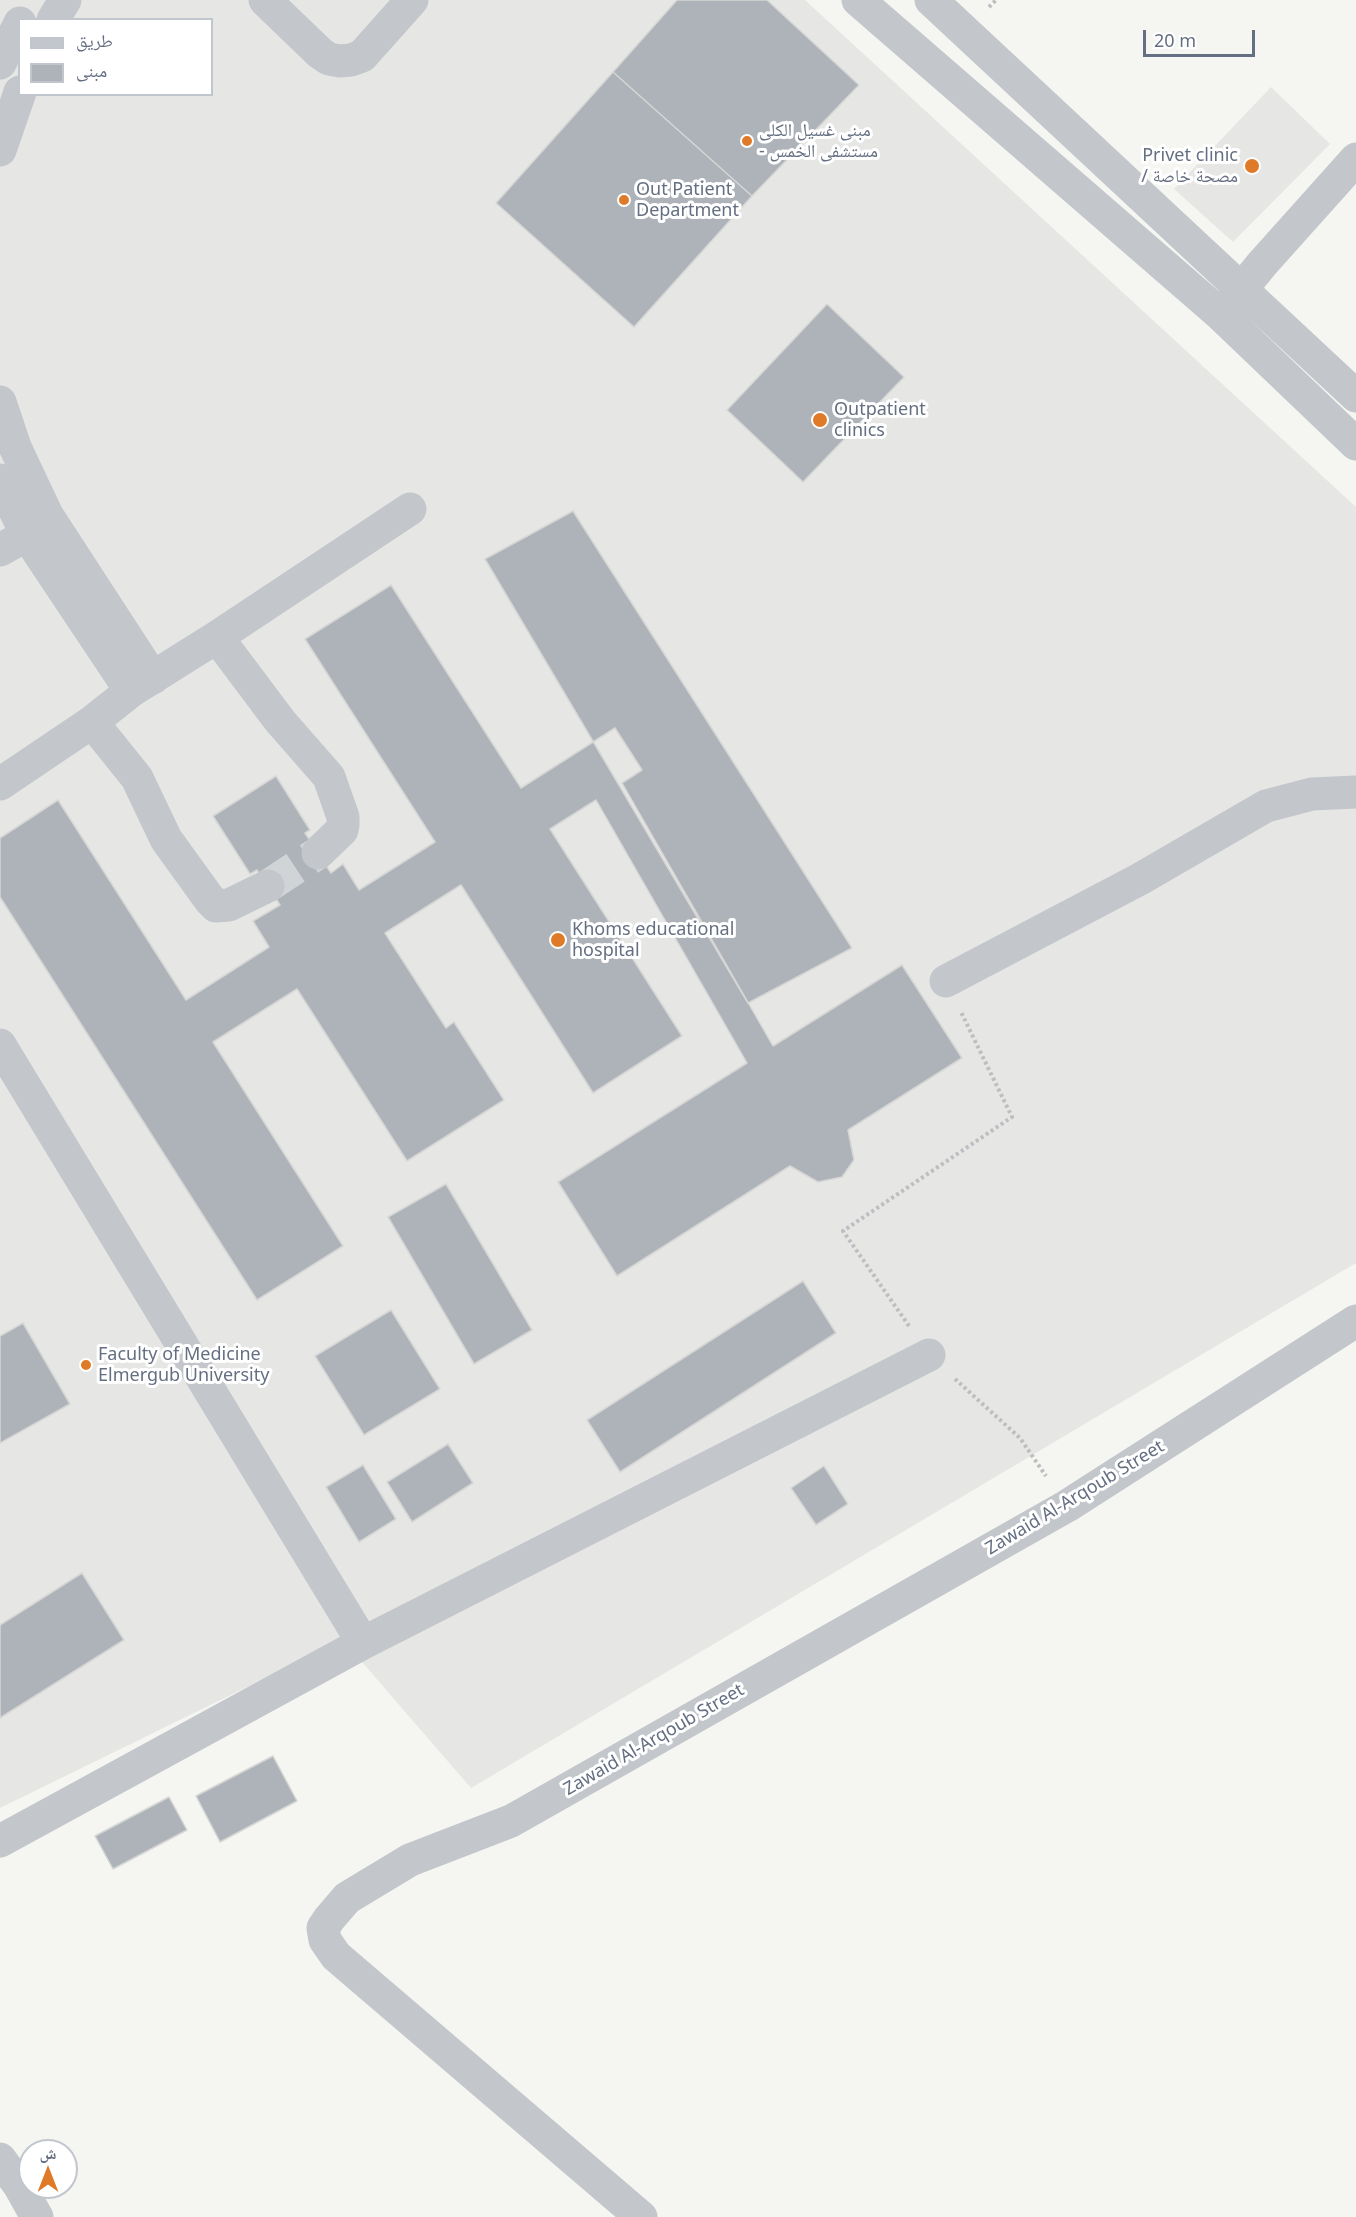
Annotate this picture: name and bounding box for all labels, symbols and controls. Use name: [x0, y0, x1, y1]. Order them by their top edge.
legend: [18, 18, 213, 96]
scale bar: [1146, 18, 1258, 56]
text: طريق: [76, 28, 113, 52]
text: 20 m: [1154, 28, 1196, 52]
text: مبنى: [76, 58, 107, 82]
place label: مبنى غسيل الكلى - مستشفى الخمس: [759, 120, 878, 162]
marker: مبنى غسيل الكلى - مستشفى الخمس: [740, 134, 754, 148]
place label: Privet clinic / مصحة خاصة: [1141, 145, 1238, 188]
marker: Privet clinic / مصحة خاصة: [1243, 157, 1261, 175]
place label: Out Patient Department: [636, 179, 739, 222]
marker: Out Patient Department: [617, 193, 631, 207]
place label: Outpatient clinics: [834, 399, 926, 442]
marker: Outpatient clinics: [811, 411, 829, 429]
place label: Khoms educational hospital: [572, 919, 734, 962]
marker: Khoms educational hospital: [549, 931, 567, 949]
place label: Faculty of Medicine Elmergub University: [98, 1344, 269, 1386]
marker: Faculty of Medicine Elmergub University: [79, 1358, 93, 1372]
street label: Zawaid Al-Arqoub Street: [982, 1436, 1168, 1560]
street label: Zawaid Al-Arqoub Street: [560, 1679, 748, 1801]
north arrow: [18, 2139, 78, 2199]
text: ش: [40, 2142, 56, 2164]

